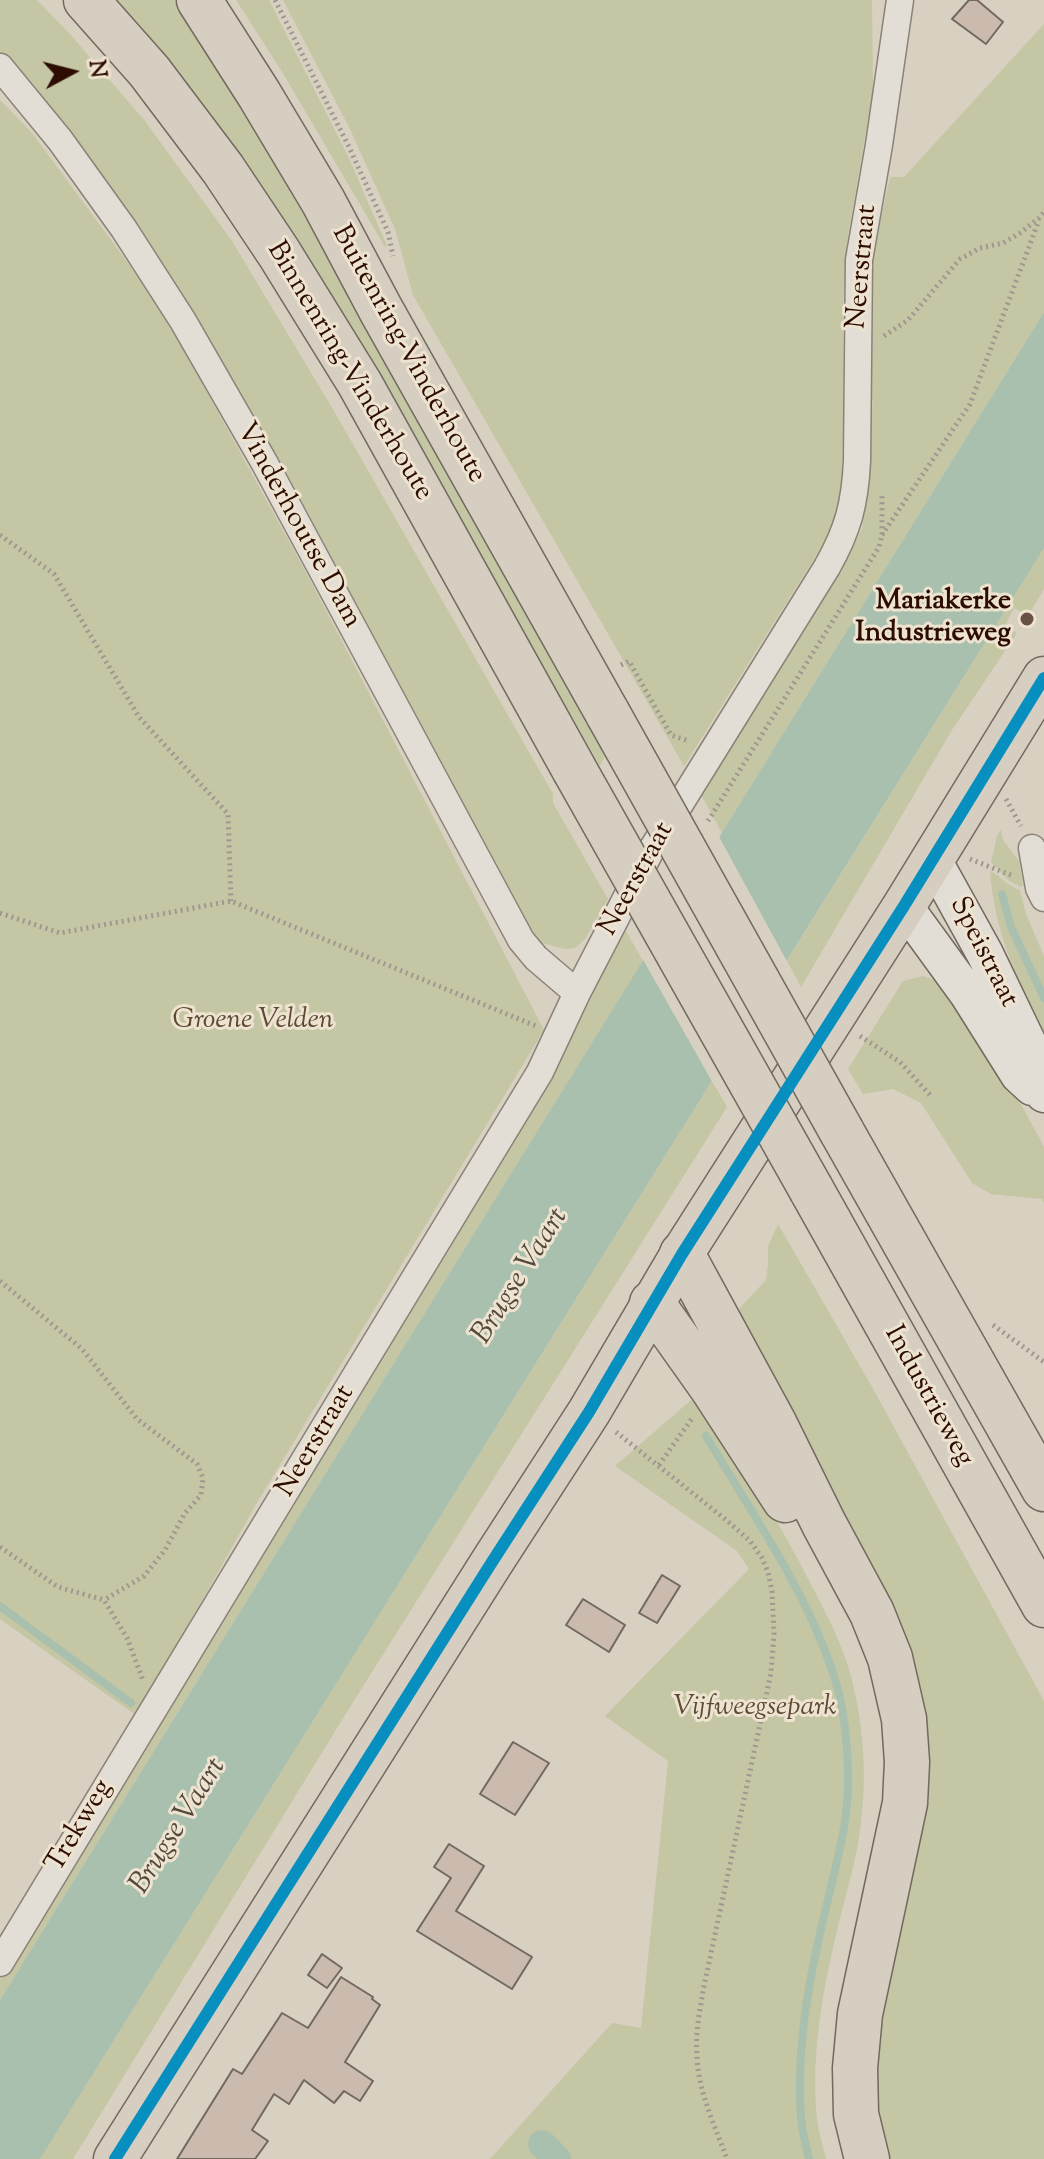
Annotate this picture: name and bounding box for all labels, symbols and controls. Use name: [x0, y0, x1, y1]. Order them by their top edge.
north arrow: [32, 32, 112, 112]
text: N: [79, 58, 113, 80]
street label: Neerstraat: [842, 203, 886, 331]
street label: Buitenring-Vinderhoute: [322, 220, 492, 490]
street label: Binnenring-Vinderhoute: [257, 236, 439, 508]
street label: Vinderhoutse Dam: [227, 417, 367, 635]
place label: Mariakerke Industrieweg: [856, 586, 1011, 652]
marker: Mariakerke Industrieweg: [1018, 610, 1036, 628]
street label: Neerstraat: [593, 817, 683, 943]
street label: Speistraat: [940, 892, 1024, 1014]
park label: Groene Velden: [173, 1005, 333, 1039]
water label: Brugse Vaart: [466, 1202, 578, 1352]
street label: Industrieweg: [875, 1321, 979, 1473]
street label: Neerstraat: [270, 1380, 364, 1504]
park label: Vijfweegsepark: [673, 1692, 837, 1726]
water label: Brugse Vaart: [124, 1752, 236, 1902]
street label: Trekweg: [40, 1775, 122, 1879]

